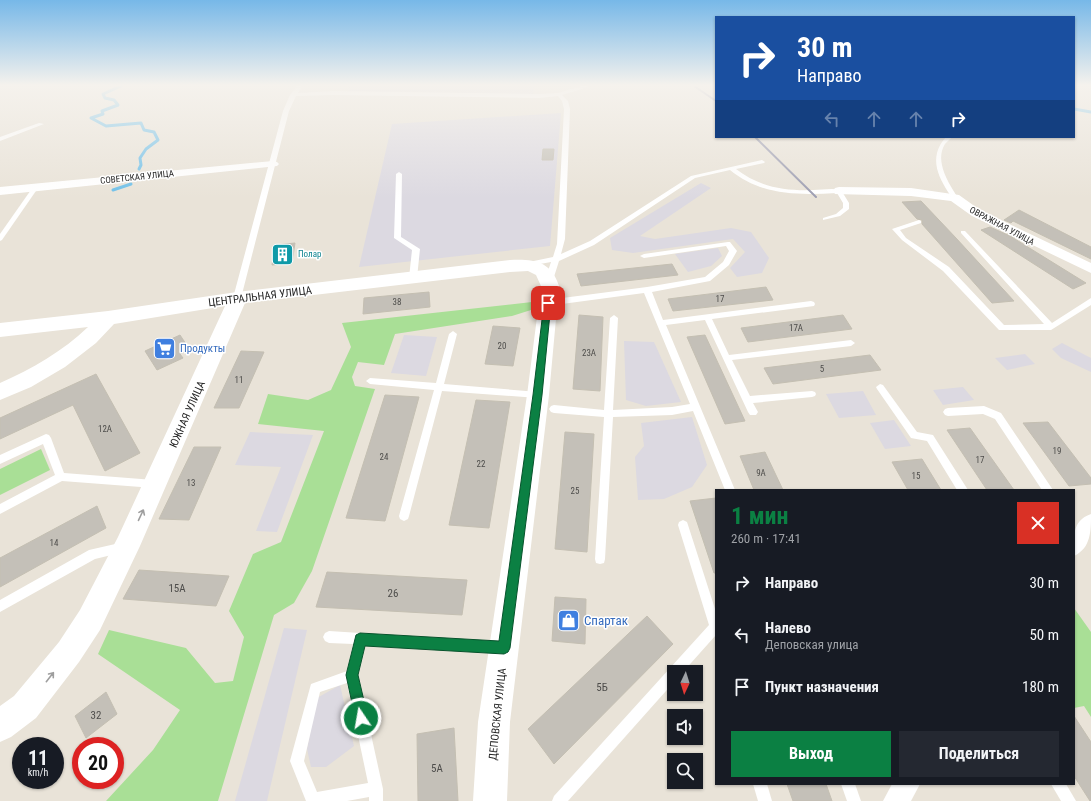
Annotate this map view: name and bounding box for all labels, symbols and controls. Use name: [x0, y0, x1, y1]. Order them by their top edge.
text: 30 m: [797, 31, 853, 64]
icon: right: [731, 32, 783, 84]
text: Направо: [797, 65, 862, 86]
icon: left: [821, 108, 843, 130]
icon: ahead: [863, 108, 885, 130]
icon: ahead: [905, 108, 927, 130]
icon: right: [947, 108, 969, 130]
street label: СОВЕТСКАЯ УЛИЦА: [100, 168, 174, 186]
street label: ОВРАЖНАЯ УЛИЦА: [968, 205, 1036, 247]
building icon: Полар: [270, 241, 296, 267]
place label: Полар: [298, 249, 322, 259]
street label: ЦЕНТРАЛЬНАЯ УЛИЦА: [208, 284, 313, 309]
pin: [531, 286, 565, 320]
icon: arrive: [537, 292, 559, 314]
house number: 17: [716, 294, 725, 304]
house number: 38: [393, 297, 401, 307]
house number: 17А: [789, 323, 803, 333]
supermarket icon: Продукты: [151, 335, 177, 361]
house number: 20: [498, 341, 506, 351]
place label: Продукты: [180, 342, 225, 355]
house number: 23А: [582, 348, 596, 358]
house number: 5: [820, 364, 825, 374]
house number: 11: [235, 375, 243, 385]
street label: ЮЖНАЯ УЛИЦА: [167, 378, 208, 450]
house number: 12А: [98, 424, 112, 434]
house number: 19: [1053, 446, 1061, 456]
house number: 24: [380, 452, 389, 462]
house number: 17: [976, 455, 985, 465]
house number: 22: [477, 459, 486, 469]
house number: 9А: [756, 468, 766, 478]
house number: 15: [912, 471, 921, 481]
house number: 13: [187, 478, 195, 488]
house number: 25: [571, 486, 580, 496]
text: 1 мин: [731, 502, 789, 530]
button: close: [1017, 502, 1059, 544]
one-way arrow: [138, 510, 145, 522]
text: 260 m · 17:41: [731, 531, 801, 546]
house number: 14: [50, 538, 59, 548]
icon: right: [731, 572, 753, 594]
text: Направо: [765, 574, 818, 592]
text: 30 m: [1029, 574, 1059, 592]
house number: 15А: [168, 582, 186, 595]
house number: 26: [388, 587, 398, 600]
shop icon: Спартак: [556, 607, 582, 633]
place label: Спартак: [584, 613, 629, 628]
text: Налево: [765, 619, 811, 637]
icon: left: [731, 624, 753, 646]
text: 50 m: [1029, 626, 1059, 644]
text: Деповская улица: [765, 637, 859, 652]
north arrow: [667, 665, 703, 701]
map controls: [667, 665, 703, 789]
street label: ДЕПОВСКАЯ УЛИЦА: [486, 667, 509, 761]
one-way arrow: [45, 671, 54, 682]
icon: arrive: [731, 676, 753, 698]
text: Пункт назначения: [765, 678, 879, 696]
text: 180 m: [1022, 678, 1059, 696]
house number: 5Б: [596, 681, 608, 694]
position arrow: [340, 697, 382, 739]
house number: 32: [91, 709, 101, 722]
button: sound: [667, 709, 703, 745]
button: Выход: [731, 731, 891, 777]
button: Поделиться: [899, 731, 1059, 777]
speed limit sign: 20: [72, 737, 124, 789]
text: 11: [28, 746, 48, 770]
button: search: [667, 753, 703, 789]
house number: 5А: [431, 762, 444, 775]
text: km/h: [28, 767, 48, 778]

